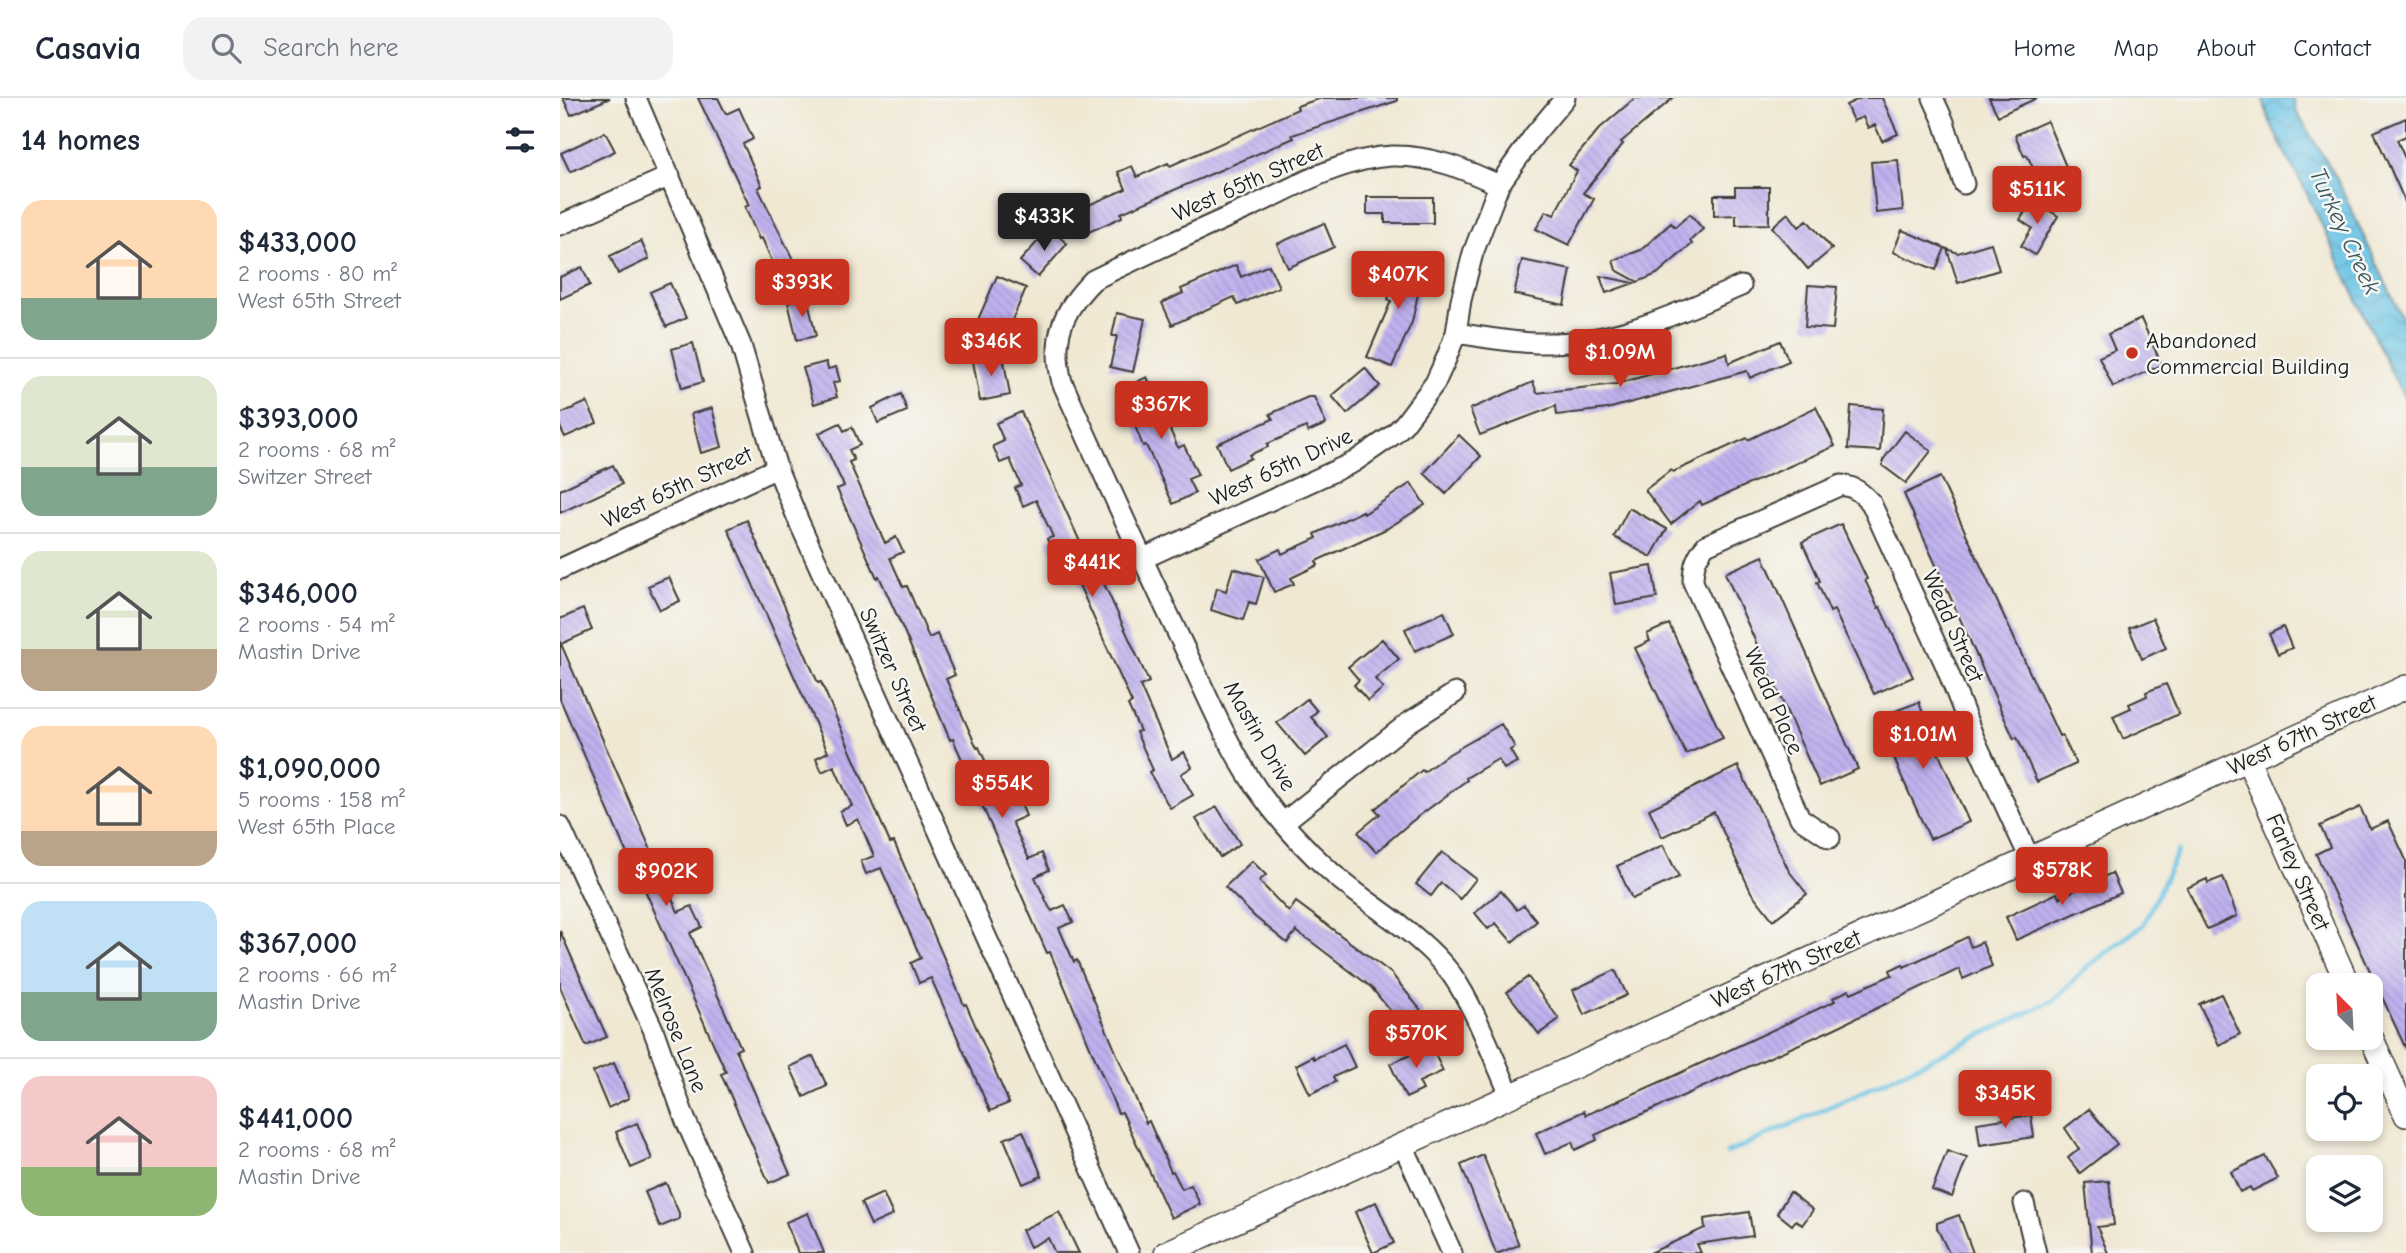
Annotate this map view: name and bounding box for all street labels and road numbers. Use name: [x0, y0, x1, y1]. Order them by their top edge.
street label: West 65th Street: [1168, 136, 1329, 227]
street label: West 65th Drive: [1205, 422, 1357, 512]
street label: West 65th Street: [598, 440, 758, 534]
street label: Wedd Street: [1916, 566, 1990, 687]
street label: Switzer Street: [853, 603, 933, 738]
street label: Wedd Place: [1738, 643, 1810, 759]
street label: Mastin Drive: [1218, 676, 1302, 796]
street label: West 67th Street: [2223, 688, 2382, 781]
street label: Farley Street: [2260, 809, 2336, 936]
street label: West 67th Street: [1707, 923, 1866, 1014]
street label: Melrose Lane: [639, 964, 713, 1096]

